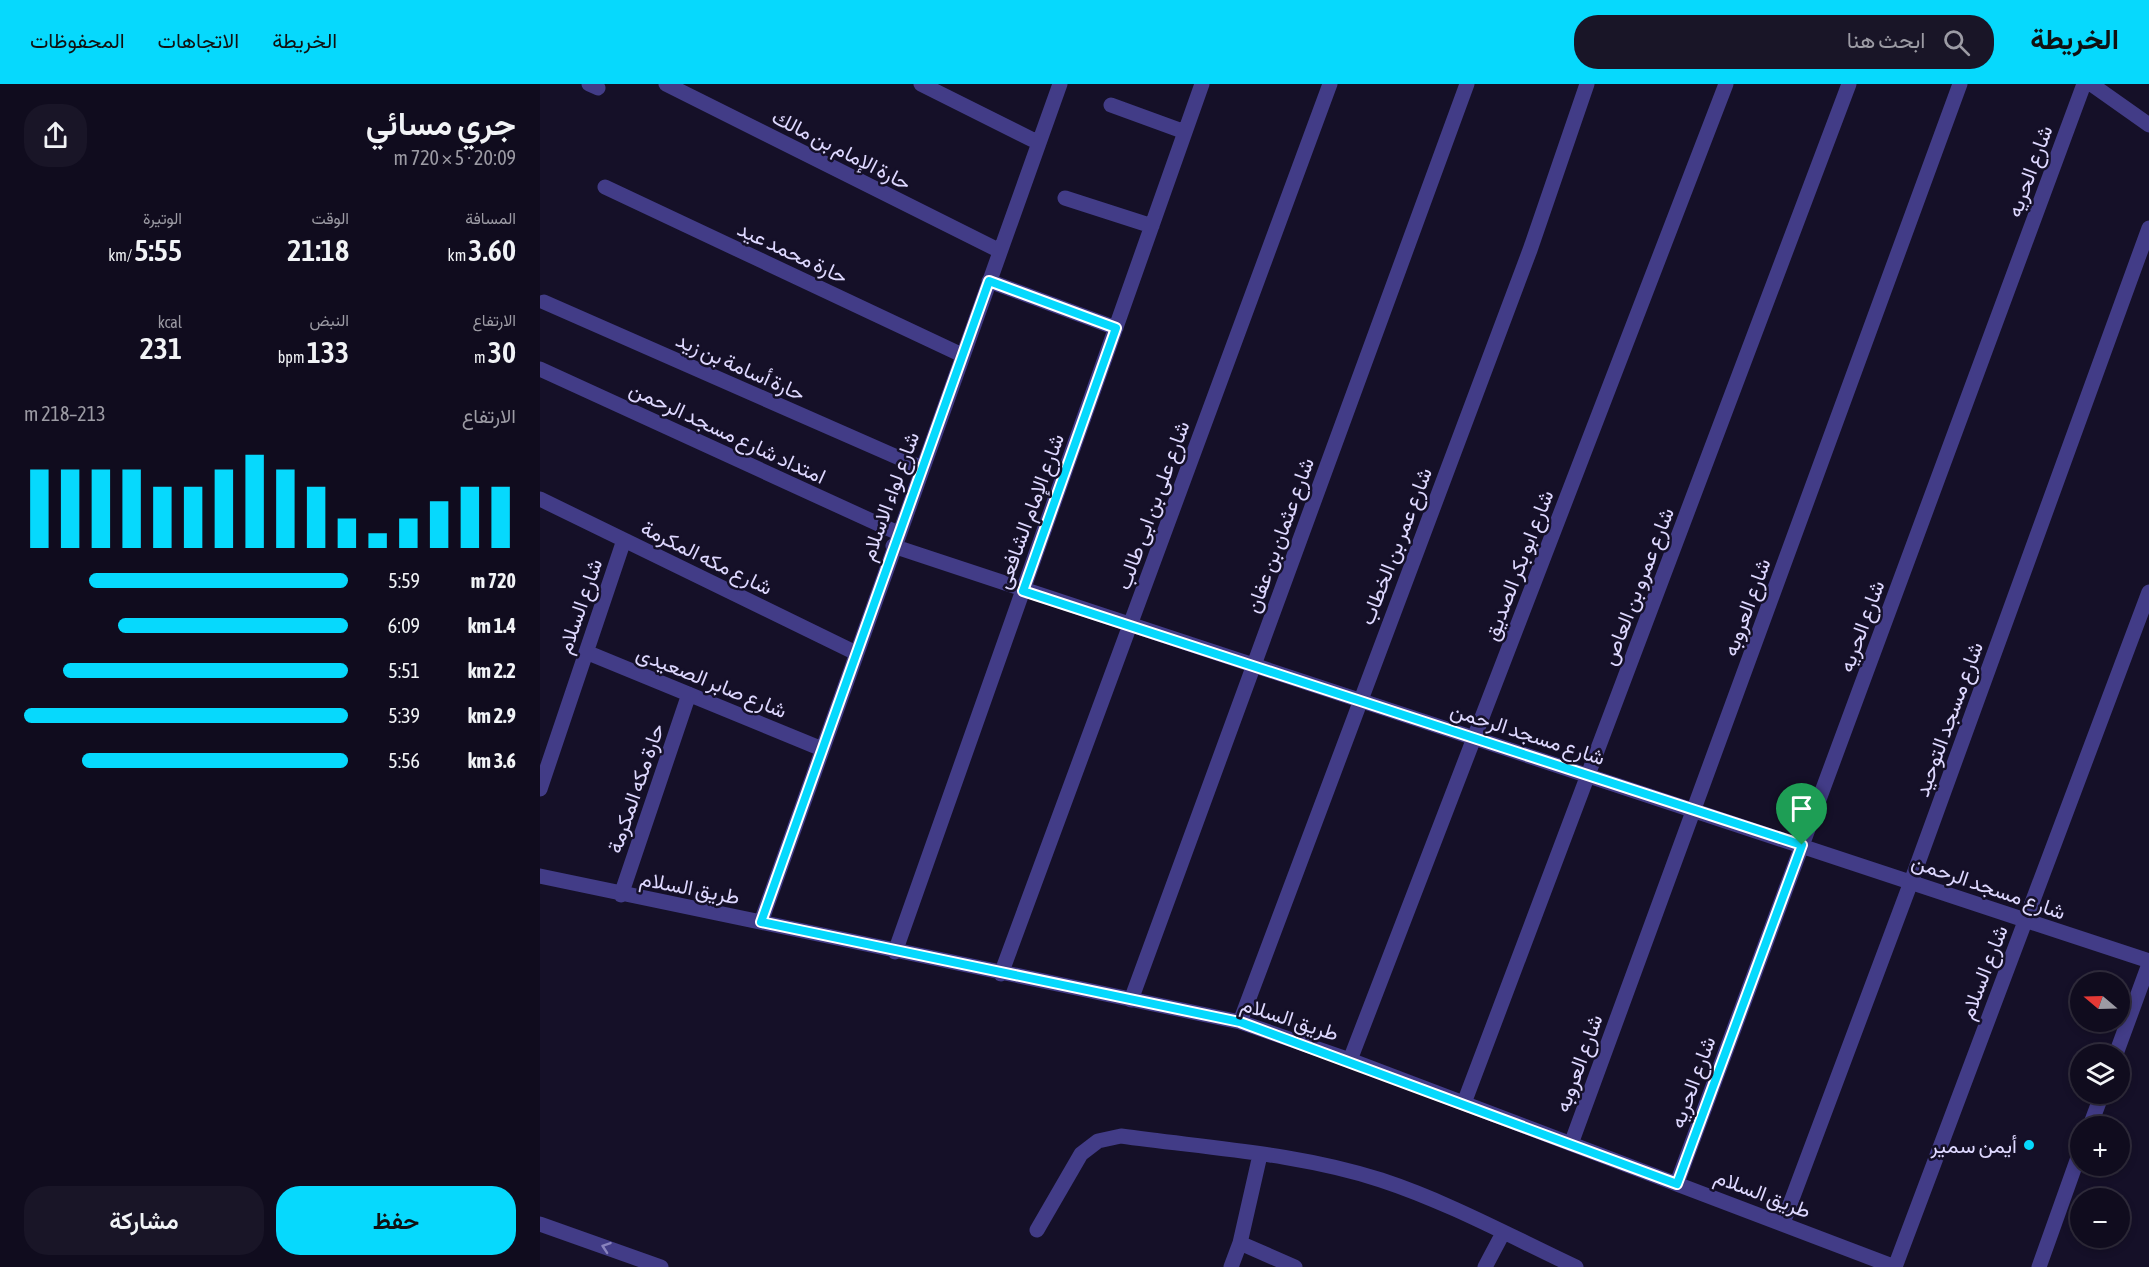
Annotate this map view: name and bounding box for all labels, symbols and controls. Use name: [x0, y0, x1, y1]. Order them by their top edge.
search box: [1574, 15, 1994, 69]
text: الخريطة: [2030, 23, 2119, 55]
icon: search: [1940, 26, 1973, 59]
text: ابحث هنا: [1847, 27, 1925, 53]
text: المحفوظات: [30, 28, 125, 52]
text: الاتجاهات: [158, 28, 239, 52]
text: الخريطة: [272, 28, 337, 52]
button: share: [24, 104, 87, 167]
text: جري مسائي: [366, 104, 516, 142]
street label: حارة الإمام بن مالك: [767, 104, 915, 197]
street label: شارع الحريه: [2001, 122, 2059, 221]
text: 20:09 · 5 × 720 m: [394, 146, 516, 169]
text: الوتيرة: [143, 209, 182, 227]
text: الوقت: [311, 209, 349, 227]
text: المسافة: [465, 209, 516, 227]
street label: حارة محمد عيد: [733, 216, 852, 290]
text: 5:55: [134, 233, 182, 267]
text: 21:18: [287, 233, 349, 267]
text: 3.60: [468, 233, 516, 267]
text: /km: [108, 246, 134, 264]
text: km: [448, 246, 468, 264]
text: النبض: [309, 311, 349, 329]
text: الارتفاع: [473, 311, 516, 329]
text: kcal: [158, 313, 182, 331]
street label: حارة أسامة بن زيد: [672, 327, 809, 407]
text: 231: [140, 331, 182, 365]
text: 133: [307, 335, 349, 369]
text: 30: [488, 335, 516, 369]
text: bpm: [278, 348, 307, 366]
text: m: [474, 348, 488, 366]
street label: امتداد شارع مسجد الرحمن: [625, 376, 830, 491]
text: 213–218 m: [24, 402, 106, 425]
text: الارتفاع: [462, 404, 516, 427]
street label: شارع على بن ابى طالب: [1110, 417, 1196, 594]
street label: شارع لواء الاسلام: [855, 428, 926, 565]
street label: شارع الإمام الشافعى: [990, 430, 1071, 593]
street label: شارع عثمان بن عفان: [1240, 454, 1321, 617]
street label: شارع عمر بن الخطاب: [1354, 464, 1439, 629]
street label: شارع ابو بكر الصديق: [1478, 486, 1561, 645]
street label: شارع عمرو بن العاص: [1596, 504, 1681, 669]
street label: شارع مكه المكرمة: [636, 515, 777, 602]
street label: شارع السلام: [552, 555, 609, 658]
street label: شارع العروبه: [1717, 555, 1778, 660]
text: 5:59: [388, 569, 420, 592]
text: 720 m: [471, 569, 516, 592]
street label: شارع الحريه: [1833, 577, 1891, 676]
text: 6:09: [388, 614, 420, 637]
text: 1.4 km: [468, 614, 516, 637]
street label: شارع مسجد التوحيد: [1909, 638, 1990, 801]
street label: شارع صابر الصعيدى: [632, 640, 791, 725]
text: 5:51: [388, 659, 420, 682]
text: 2.2 km: [468, 659, 516, 682]
street label: شارع مسجد الرحمن: [1447, 697, 1608, 772]
text: 5:39: [388, 704, 420, 727]
text: 2.9 km: [468, 704, 516, 727]
street label: حارة مكه المكرمة: [602, 720, 670, 857]
text: 5:56: [388, 749, 420, 772]
text: 3.6 km: [468, 749, 516, 772]
pin: [1776, 783, 1827, 845]
icon: arrive: [1785, 792, 1818, 825]
street label: شارع مسجد الرحمن: [1908, 848, 2069, 926]
street label: طريق السلام: [637, 866, 742, 911]
street label: شارع السلام: [1954, 922, 2015, 1024]
north arrow: [2070, 972, 2130, 1032]
map controls: [2070, 972, 2130, 1248]
street label: طريق السلام: [1237, 991, 1342, 1048]
street label: شارع العروبه: [1549, 1011, 1610, 1116]
street label: شارع الحريه: [1664, 1033, 1722, 1132]
button: layers: [2070, 1044, 2130, 1104]
button: +: [2070, 1116, 2130, 1176]
place label: أيمن سمير: [1929, 1133, 2017, 1159]
marker: أيمن سمير: [2022, 1138, 2036, 1152]
street label: طريق السلام: [1710, 1164, 1815, 1225]
button: مشاركة: [24, 1186, 264, 1255]
button: حفظ: [276, 1186, 516, 1255]
button: −: [2070, 1188, 2130, 1248]
one-way arrow: [601, 1242, 612, 1255]

